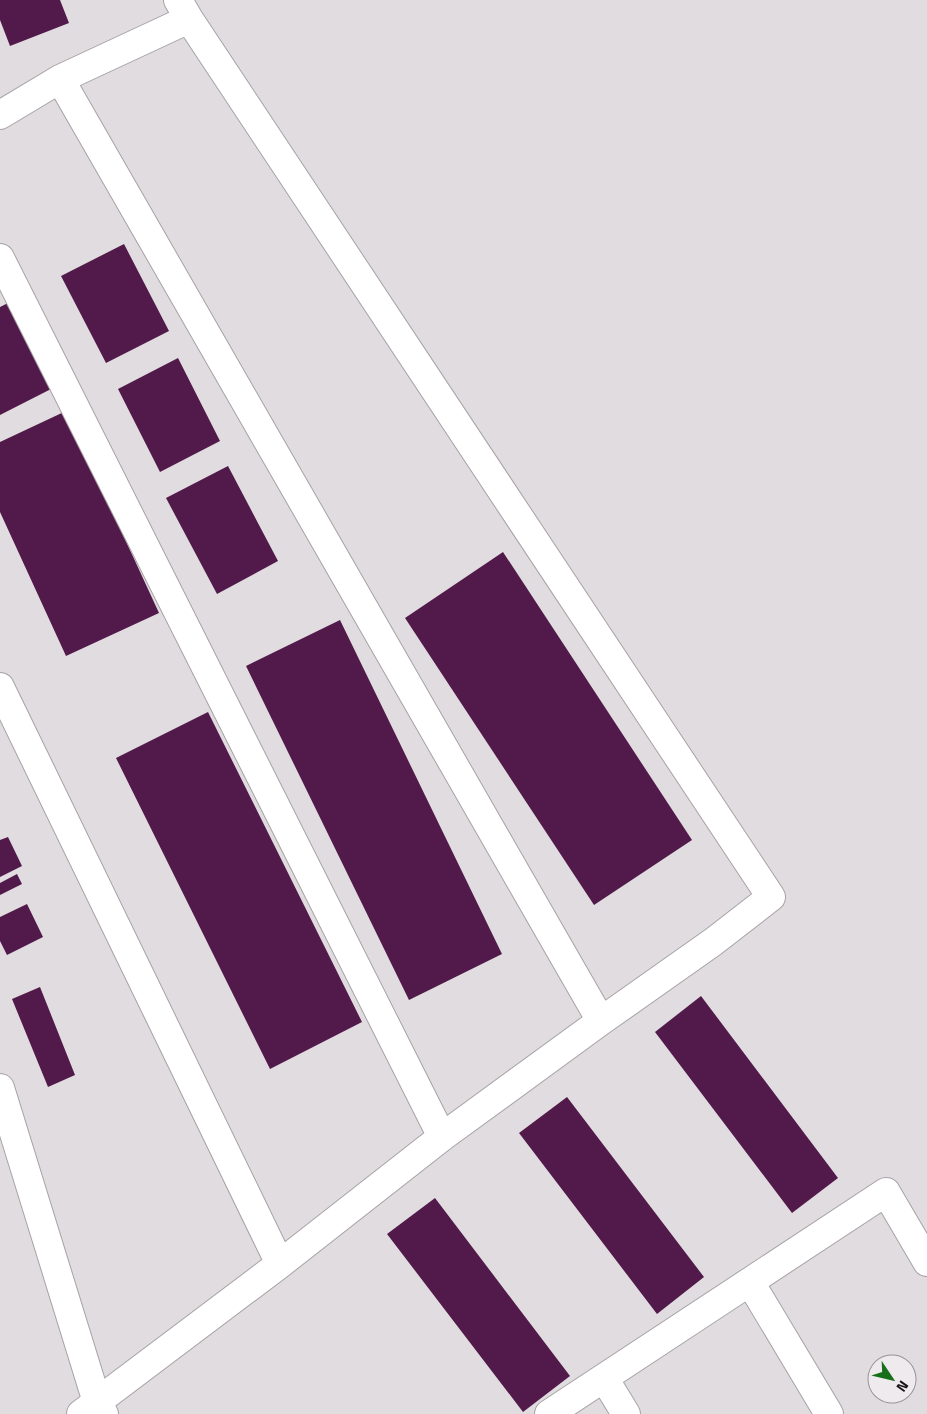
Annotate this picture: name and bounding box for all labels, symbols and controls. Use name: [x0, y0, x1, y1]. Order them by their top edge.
north arrow: [867, 1354, 917, 1404]
text: N: [892, 1377, 914, 1397]

